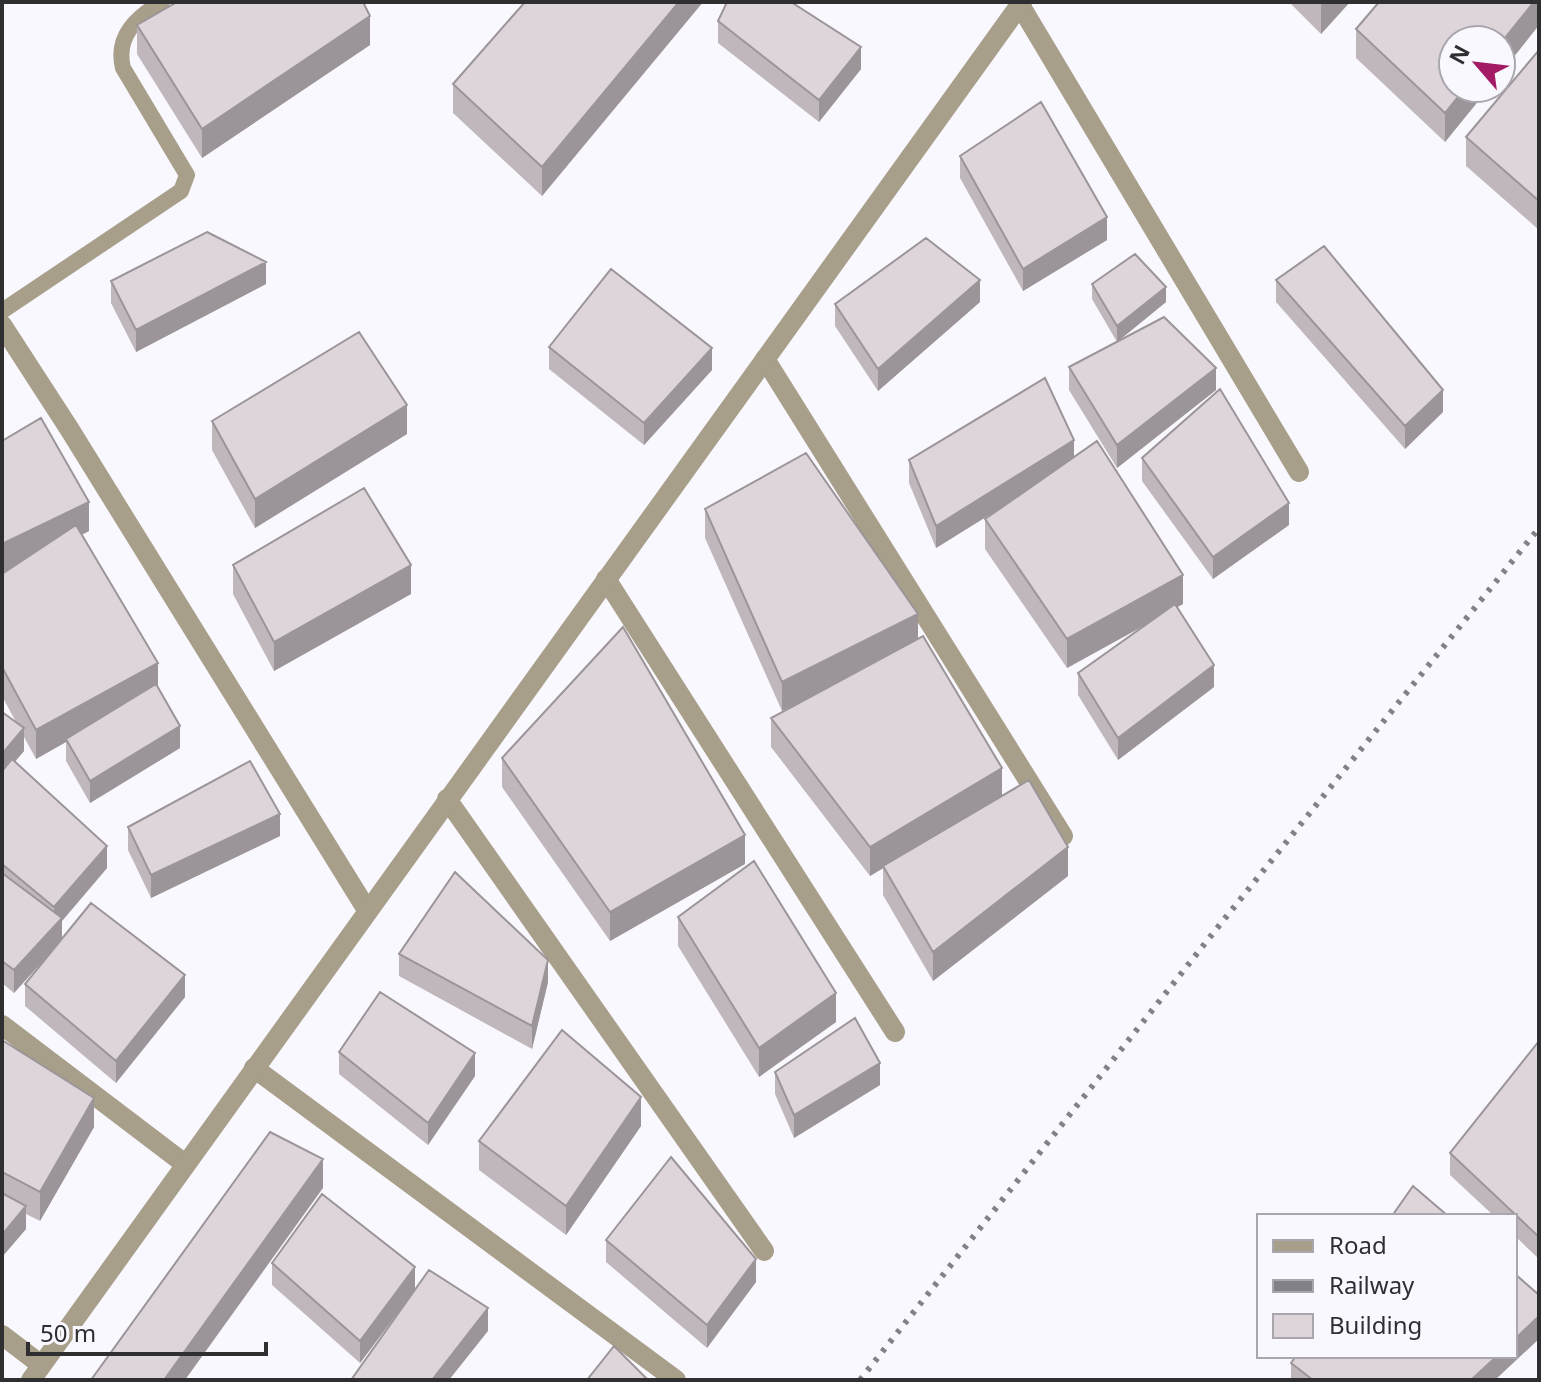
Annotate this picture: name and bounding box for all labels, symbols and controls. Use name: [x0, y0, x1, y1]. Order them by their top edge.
north arrow: [1437, 24, 1517, 104]
text: N: [1441, 39, 1476, 69]
legend: [1257, 1214, 1517, 1358]
text: Road: [1329, 1228, 1387, 1261]
text: Railway: [1329, 1268, 1415, 1301]
scale bar: [28, 1306, 266, 1356]
text: Building: [1329, 1308, 1422, 1341]
text: 50 m: [40, 1316, 96, 1349]

